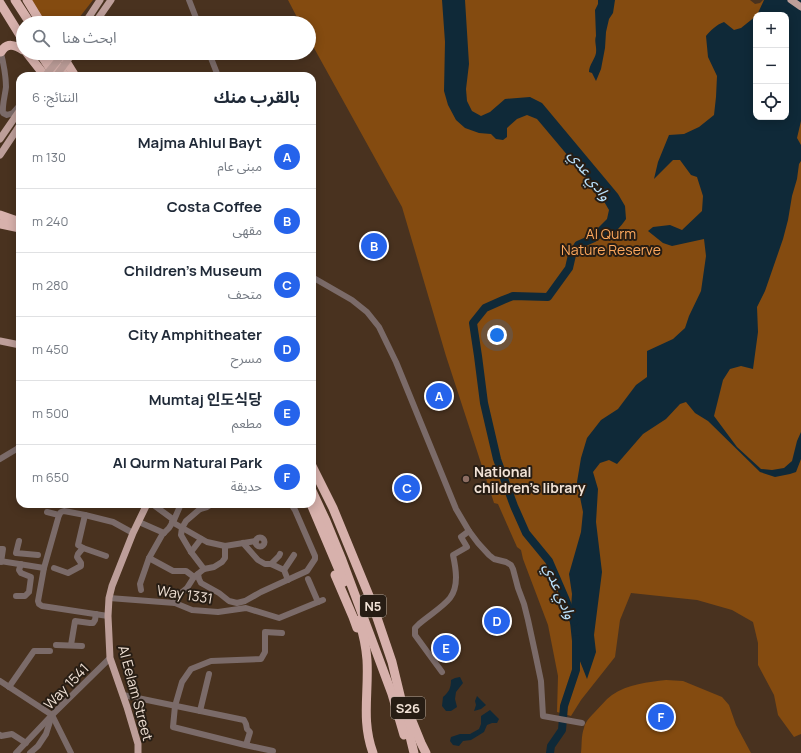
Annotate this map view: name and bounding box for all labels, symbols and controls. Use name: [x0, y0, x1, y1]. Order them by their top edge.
map controls: [753, 12, 789, 120]
button: +: [753, 12, 789, 48]
search box: [16, 16, 316, 60]
icon: search: [30, 27, 52, 49]
text: ابحث هنا: [62, 27, 117, 48]
button: −: [753, 48, 789, 84]
button: locate: [753, 84, 789, 120]
text: بالقرب منك: [214, 85, 300, 108]
text: النتائج: 6: [32, 88, 78, 106]
text: Majma Ahlul Bayt: [138, 132, 262, 153]
water label: وادي عدي: [563, 145, 616, 206]
text: 130 m: [32, 148, 66, 166]
text: A: [283, 148, 291, 166]
text: مبنى عام: [217, 157, 262, 175]
text: Costa Coffee: [167, 196, 262, 217]
text: 240 m: [32, 212, 68, 230]
text: B: [283, 212, 291, 230]
text: مقهى: [233, 221, 262, 239]
park label: Al Qurm Nature Reserve: [561, 224, 661, 259]
pin: B: [361, 231, 387, 261]
text: Children's Museum: [124, 260, 262, 281]
text: 280 m: [32, 276, 69, 294]
text: C: [282, 276, 292, 294]
text: متحف: [228, 285, 262, 303]
text: City Amphitheater: [128, 324, 262, 345]
your location: [487, 325, 507, 345]
text: 450 m: [32, 340, 69, 358]
text: D: [282, 340, 292, 358]
text: مسرح: [231, 349, 262, 367]
pin: A: [426, 381, 452, 411]
text: Mumtaj 인도식당: [149, 389, 262, 410]
text: 500 m: [32, 404, 69, 422]
text: E: [283, 404, 291, 422]
text: مطعم: [232, 414, 262, 432]
text: Al Qurm Natural Park: [113, 452, 262, 473]
place label: National children’s library: [474, 462, 586, 497]
text: 650 m: [32, 468, 69, 486]
text: F: [284, 468, 290, 486]
pin: C: [394, 473, 420, 503]
marker: National children’s library: [461, 474, 471, 484]
text: حديقة: [231, 477, 262, 495]
water label: وادي عدي: [537, 560, 581, 623]
street label: Way 1331: [156, 580, 214, 608]
road number: N5: [360, 595, 386, 617]
pin: D: [484, 606, 510, 636]
pin: E: [433, 633, 459, 663]
street label: Al Eelam Street: [114, 643, 158, 743]
street label: Way 1541: [39, 659, 93, 713]
road number: S26: [391, 697, 425, 719]
pin: F: [648, 702, 674, 732]

